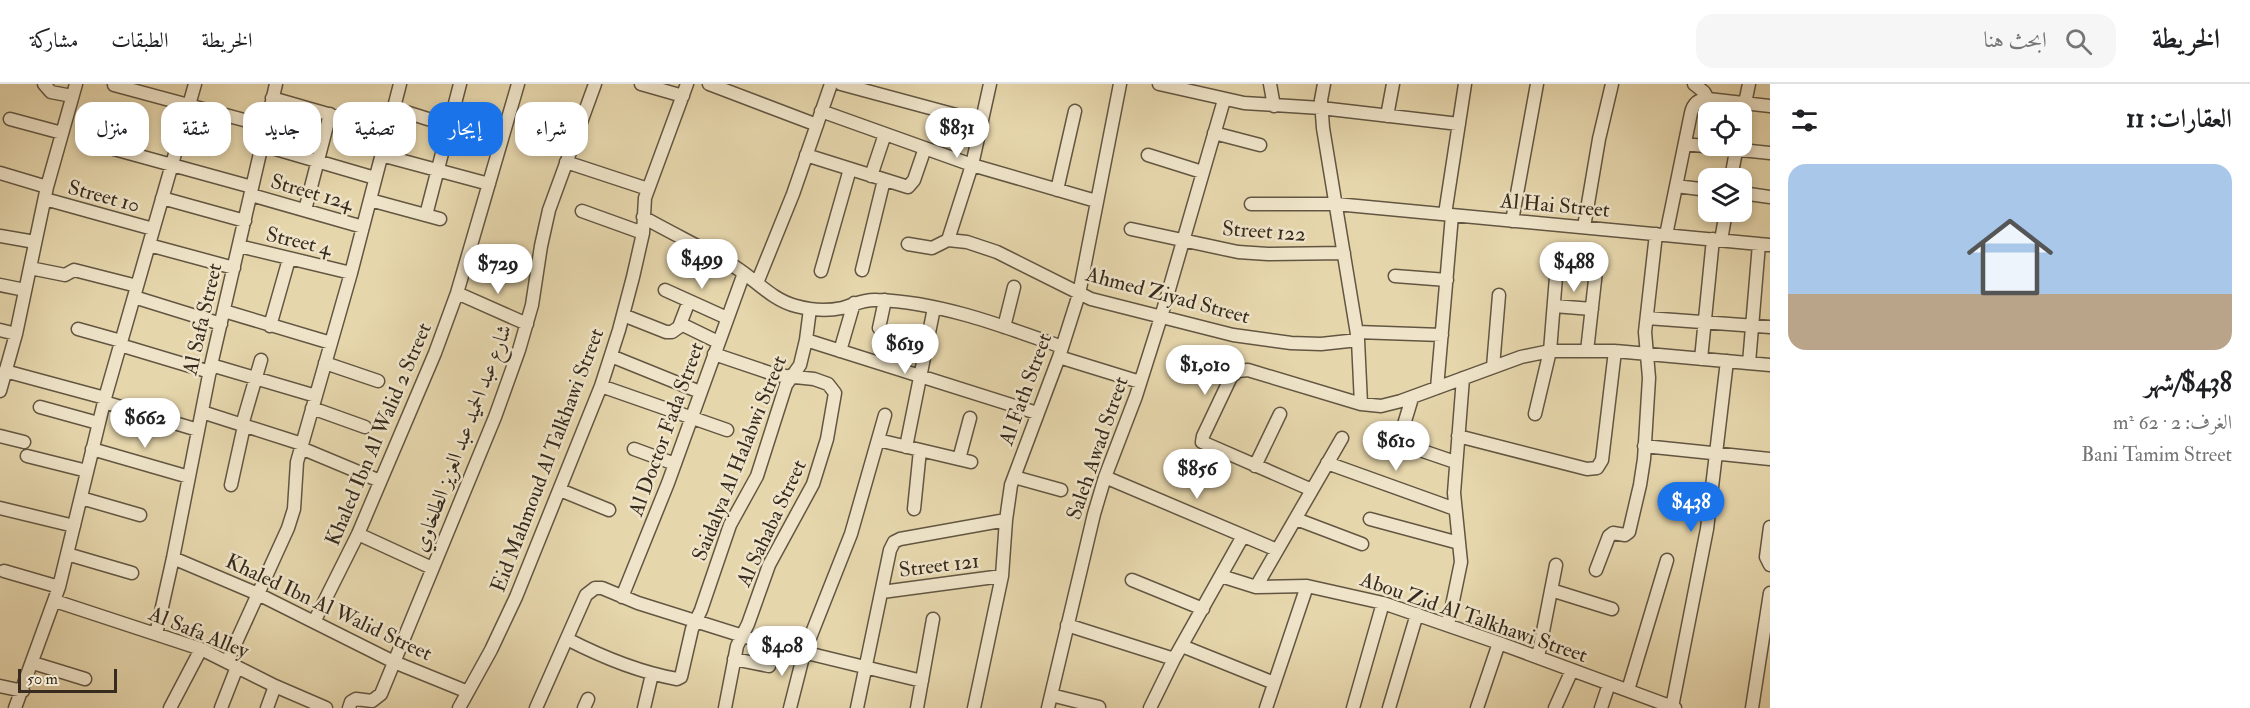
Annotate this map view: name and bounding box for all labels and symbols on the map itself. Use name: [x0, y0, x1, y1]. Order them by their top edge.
pin: $831: [921, 108, 993, 159]
street label: Street 124: [268, 168, 358, 218]
street label: Street 10: [65, 174, 143, 219]
street label: Al Hai Street: [1498, 187, 1611, 224]
street label: Street 122: [1221, 215, 1307, 248]
street label: Street 4: [264, 221, 336, 262]
pin: $499: [666, 239, 738, 290]
pin: $488: [1538, 242, 1610, 293]
pin: $729: [462, 244, 534, 295]
street label: Al Safa Street: [176, 260, 228, 379]
street label: Ahmed Ziyad Street: [1082, 260, 1253, 330]
street label: Khaled Ibn Al Walid 2 Street: [319, 318, 438, 550]
street label: شارع عبد الحميد عبد العزيز الطلخاوي: [407, 321, 522, 557]
street label: Eid Mahmoud Al Talkhawi Street: [485, 324, 610, 596]
pin: $619: [869, 324, 941, 375]
street label: Al Fath Street: [992, 329, 1058, 450]
street label: Al Doctor Fada Street: [622, 338, 711, 521]
pin: $1,010: [1156, 345, 1254, 396]
street label: Saidalya Al Halabwi Street: [686, 351, 793, 565]
street label: Saleh Awad Street: [1060, 373, 1135, 523]
pin: $662: [109, 398, 181, 449]
pin: $610: [1360, 421, 1432, 472]
pin: $856: [1161, 449, 1233, 500]
street label: Al Sahaba Street: [730, 455, 813, 592]
pin: $438: [1655, 482, 1727, 533]
street label: Street 121: [897, 547, 981, 584]
street label: Khaled Ibn Al Walid Street: [221, 548, 436, 667]
street label: Abou Zid Al Talkhawi Street: [1356, 566, 1591, 669]
street label: Al Safa Alley: [144, 600, 253, 665]
pin: $408: [746, 626, 818, 677]
scale bar: [18, 666, 117, 694]

